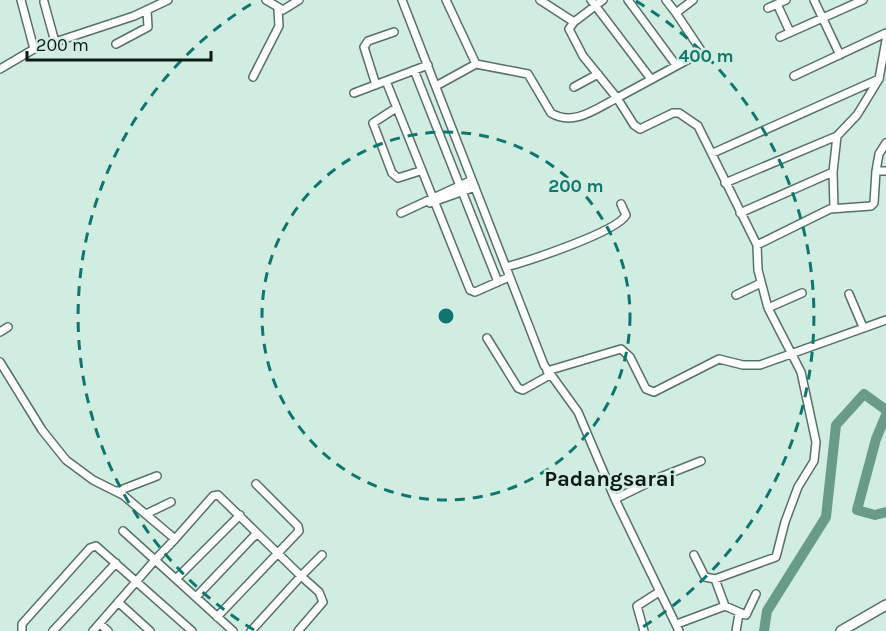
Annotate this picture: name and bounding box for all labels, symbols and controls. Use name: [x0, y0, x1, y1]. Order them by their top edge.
scale bar: [27, 24, 212, 62]
text: 200 m: [36, 34, 89, 56]
text: 400 m: [678, 45, 734, 67]
text: 200 m: [548, 175, 604, 197]
centre of rings: [436, 306, 456, 326]
district label: Padangsarai: [544, 466, 676, 492]

